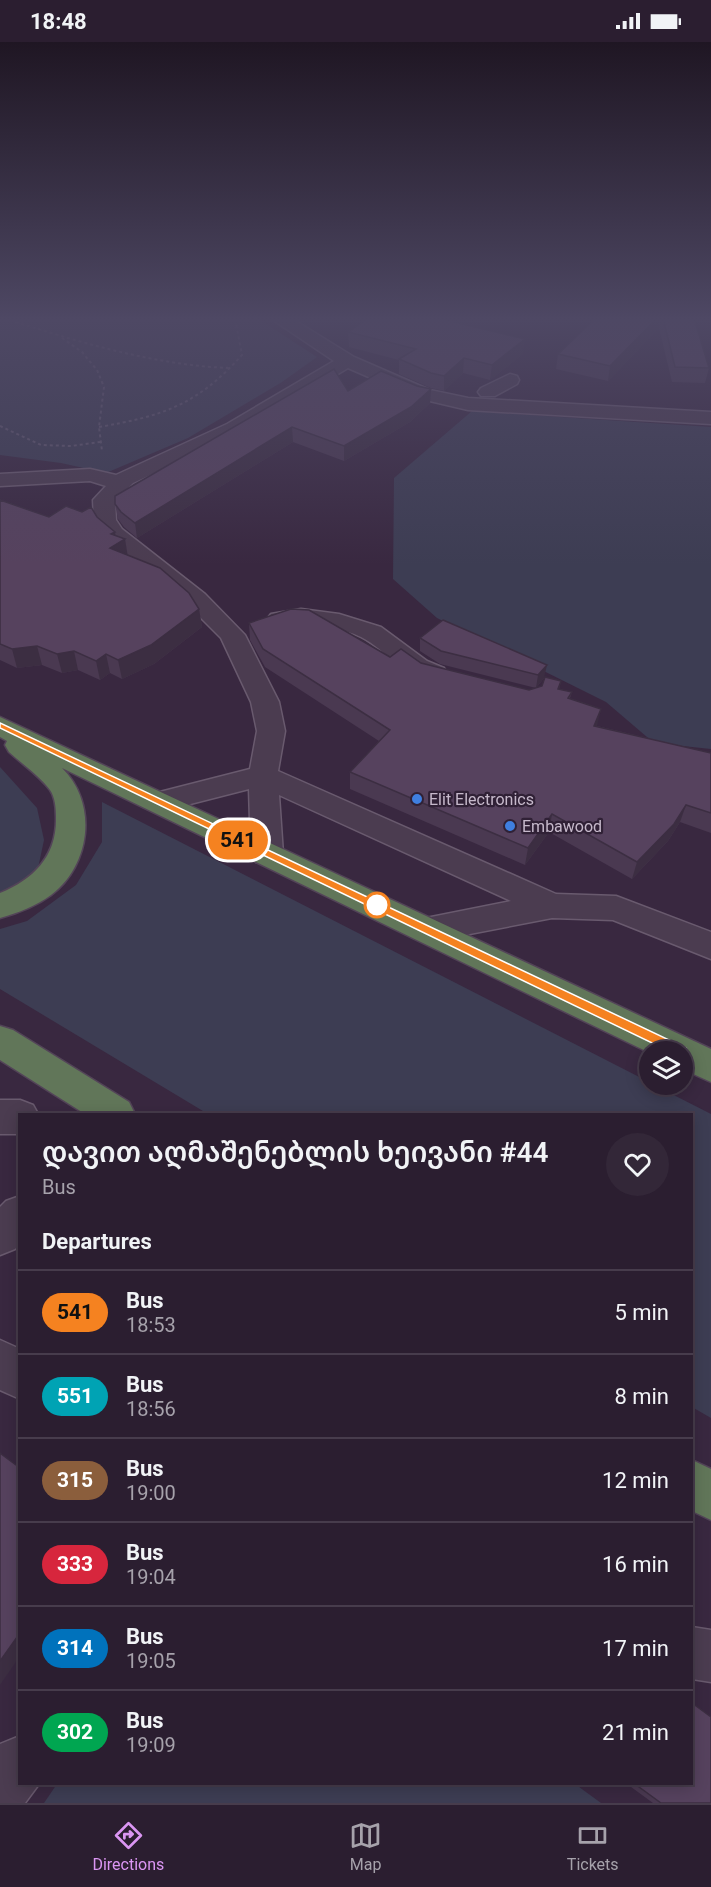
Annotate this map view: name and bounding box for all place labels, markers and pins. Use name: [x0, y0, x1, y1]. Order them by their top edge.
place label: Elit Electronics: [429, 790, 534, 809]
marker: Elit Electronics: [410, 792, 424, 806]
place label: Embawood: [522, 817, 602, 836]
marker: Embawood: [503, 819, 517, 833]
unlabelled marker: [364, 892, 390, 918]

